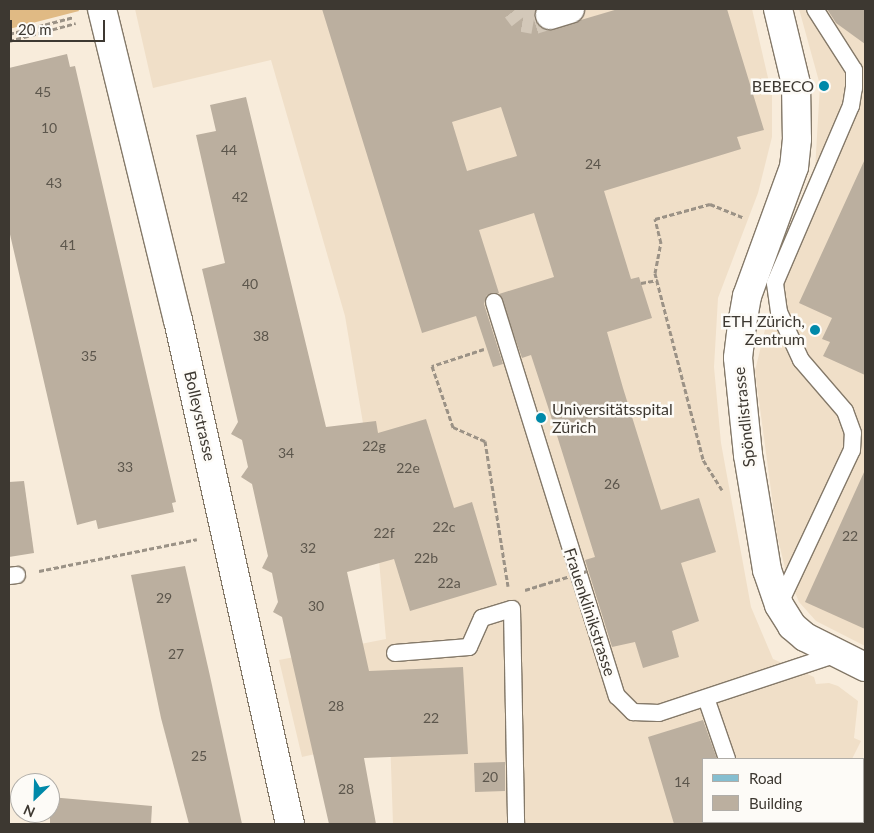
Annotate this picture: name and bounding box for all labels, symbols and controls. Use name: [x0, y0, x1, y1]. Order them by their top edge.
scale bar: [12, 10, 108, 42]
text: 20 m: [18, 20, 52, 38]
place label: BEBECO: [752, 76, 814, 96]
marker: BEBECO: [818, 80, 830, 92]
house number: 45: [35, 84, 51, 100]
house number: 10: [41, 120, 57, 136]
house number: 44: [221, 142, 237, 158]
house number: 24: [585, 156, 601, 172]
house number: 43: [46, 175, 62, 191]
house number: 42: [232, 189, 248, 205]
house number: 41: [60, 237, 76, 253]
house number: 40: [242, 276, 258, 292]
place label: ETH Zürich, Zentrum: [722, 311, 805, 349]
marker: ETH Zürich, Zentrum: [809, 324, 821, 336]
house number: 38: [253, 328, 269, 344]
house number: 35: [81, 348, 97, 364]
street label: Spöndlistrasse: [729, 366, 759, 468]
street label: Bolleystrasse: [180, 369, 220, 463]
place label: Universitätsspital Zürich: [552, 399, 673, 437]
marker: Universitätsspital Zürich: [534, 411, 548, 425]
house number: 22g: [362, 438, 386, 454]
house number: 34: [278, 445, 294, 461]
house number: 33: [117, 459, 133, 475]
house number: 22e: [396, 460, 420, 476]
house number: 26: [604, 476, 620, 492]
house number: 22c: [433, 519, 455, 535]
house number: 22f: [373, 525, 395, 541]
house number: 22: [842, 528, 858, 544]
house number: 32: [300, 540, 316, 556]
street label: Frauenklinikstrasse: [560, 546, 620, 678]
house number: 22b: [414, 550, 438, 566]
house number: 22a: [437, 575, 461, 591]
house number: 29: [156, 590, 172, 606]
house number: 30: [308, 598, 324, 614]
house number: 27: [168, 646, 184, 662]
house number: 28: [328, 698, 344, 714]
house number: 22: [423, 710, 439, 726]
house number: 25: [191, 748, 207, 764]
legend: [702, 758, 864, 823]
house number: 20: [482, 769, 498, 785]
text: Road: [749, 769, 782, 787]
north arrow: [10, 773, 60, 823]
house number: 14: [674, 774, 690, 790]
house number: 28: [338, 781, 354, 797]
text: Building: [749, 794, 802, 812]
text: N: [21, 801, 37, 821]

